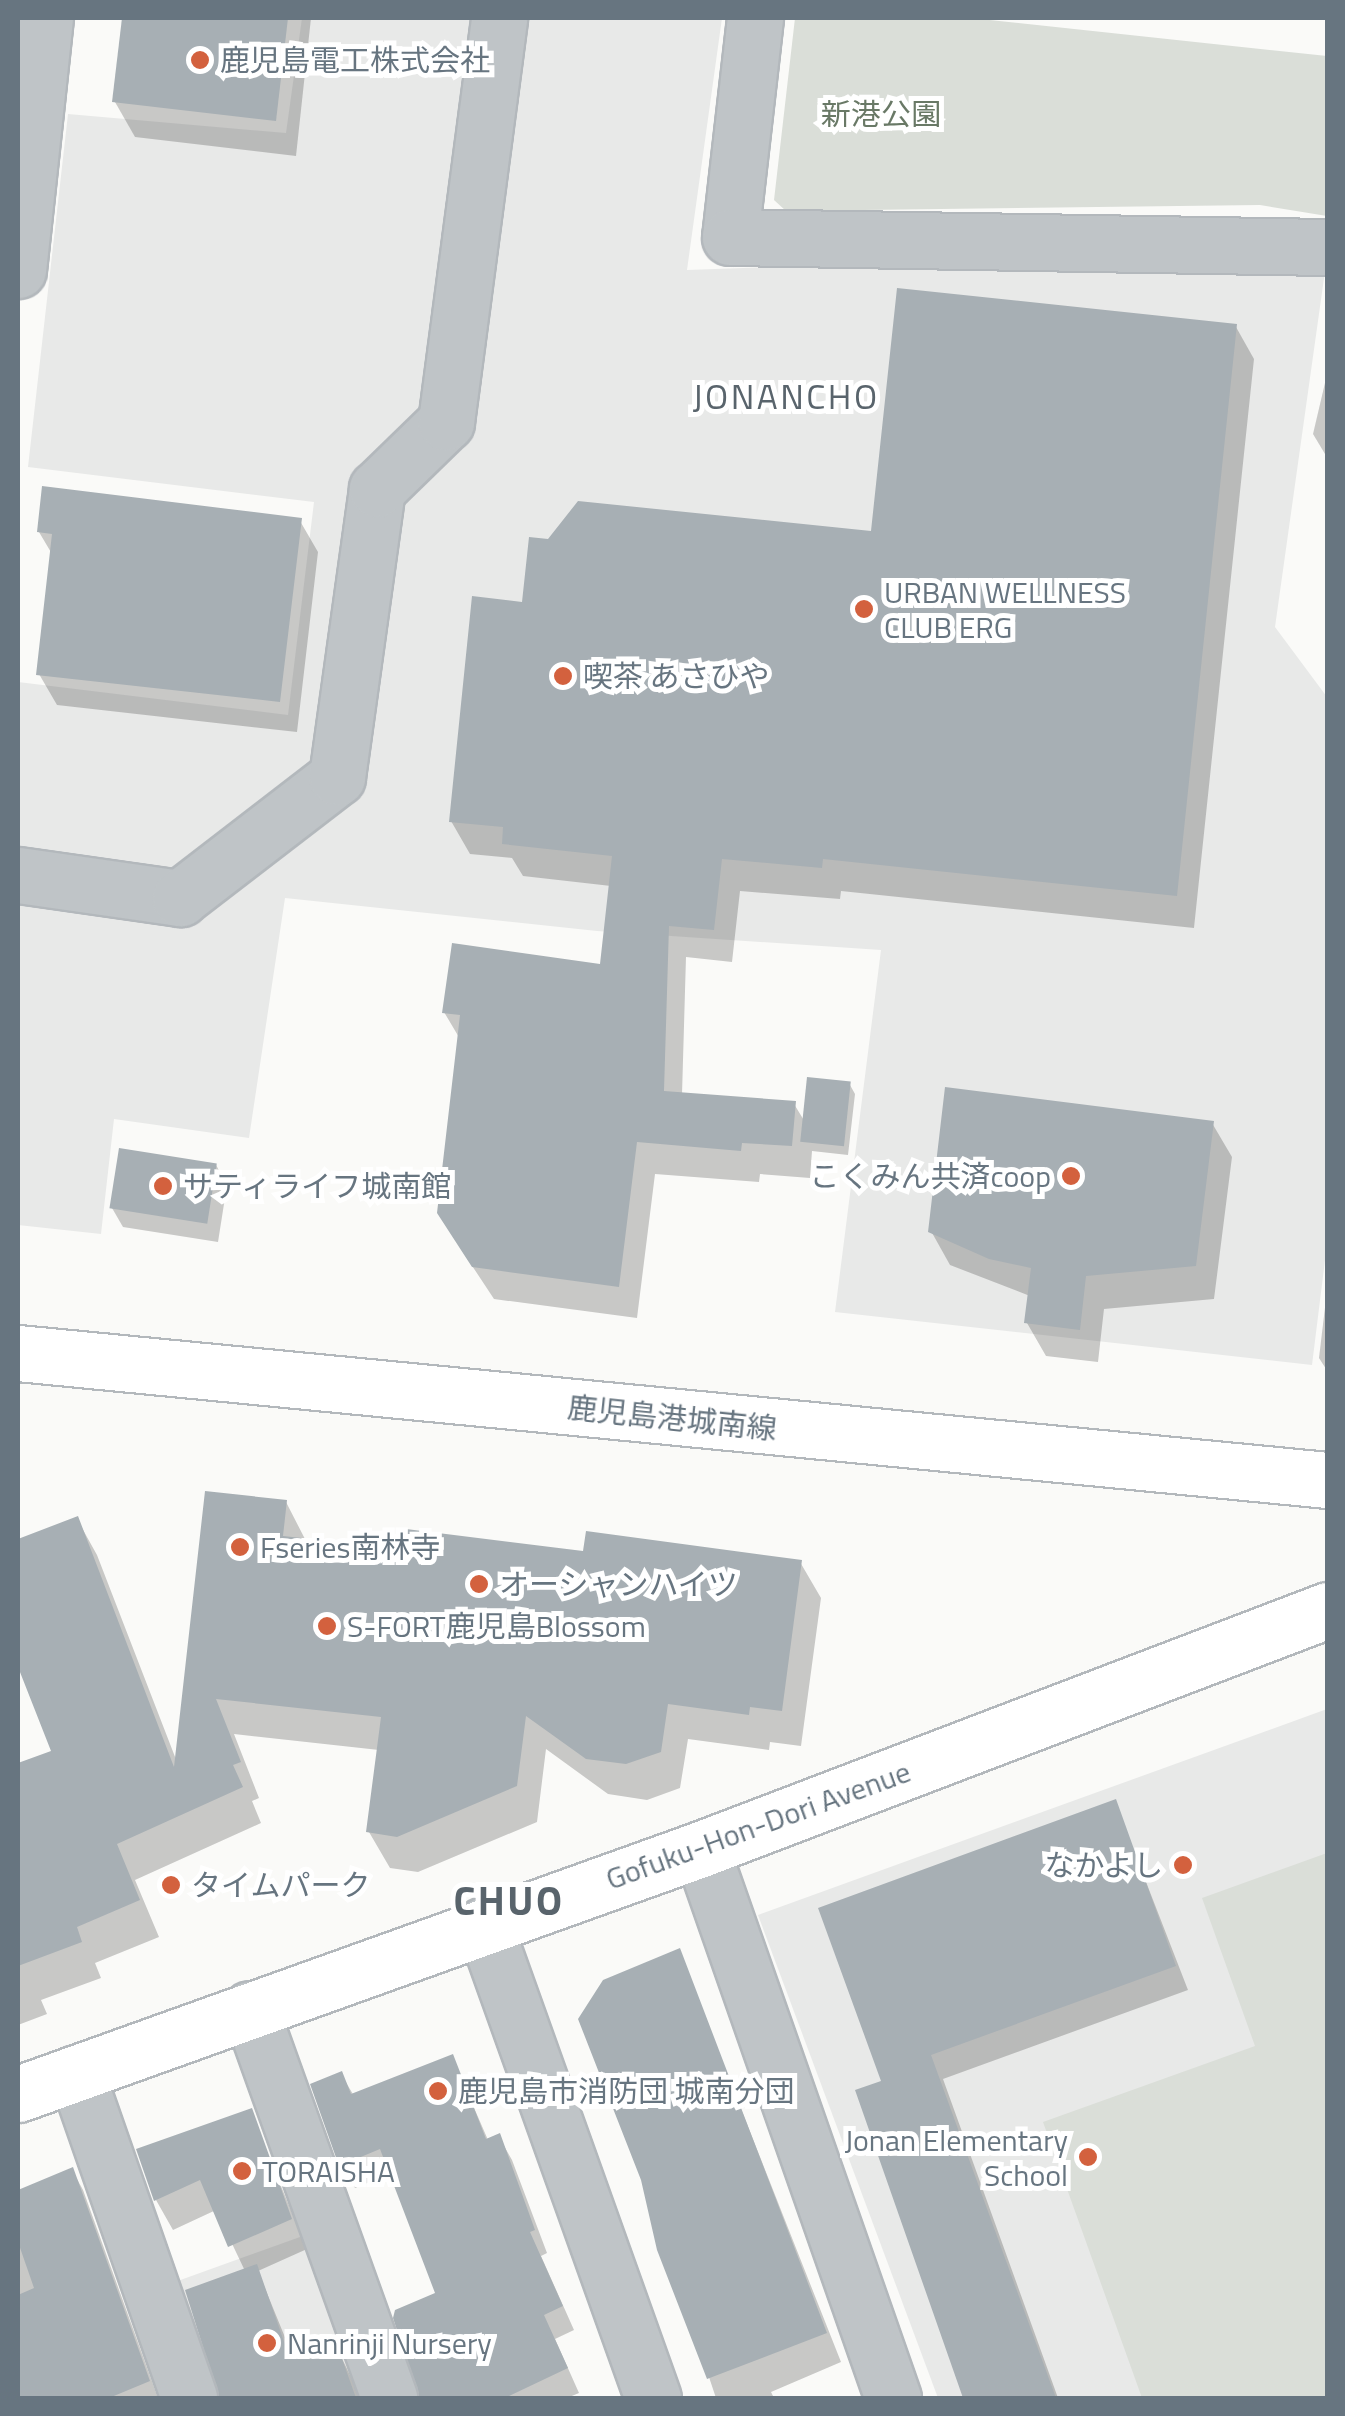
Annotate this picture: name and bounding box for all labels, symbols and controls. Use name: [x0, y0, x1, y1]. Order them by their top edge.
place label: 鹿児島電工株式会社: [220, 42, 490, 78]
marker: 鹿児島電工株式会社: [189, 49, 211, 71]
park label: 新港公園: [821, 96, 941, 132]
district label: JONANCHO: [692, 375, 880, 417]
place label: URBAN WELLNESS CLUB ERG: [884, 574, 1126, 644]
marker: URBAN WELLNESS CLUB ERG: [853, 598, 875, 620]
place label: 喫茶 あさひや: [583, 658, 770, 694]
marker: 喫茶 あさひや: [552, 665, 574, 687]
place label: こくみん共済coop: [811, 1158, 1051, 1194]
marker: こくみん共済coop: [1060, 1165, 1082, 1187]
place label: サティライフ城南館: [183, 1168, 453, 1204]
marker: サティライフ城南館: [152, 1175, 174, 1197]
street label: 鹿児島港城南線: [566, 1389, 778, 1447]
place label: Fseries南林寺: [260, 1529, 440, 1565]
marker: Fseries南林寺: [229, 1536, 251, 1558]
place label: オーシャンハイツ: [499, 1566, 739, 1602]
marker: オーシャンハイツ: [468, 1573, 490, 1595]
place label: S-FORT鹿児島Blossom: [347, 1608, 646, 1644]
marker: S-FORT鹿児島Blossom: [316, 1615, 338, 1637]
street label: Gofuku-Hon-Dori Avenue: [601, 1753, 915, 1897]
place label: なかよし: [1043, 1847, 1163, 1883]
marker: なかよし: [1172, 1854, 1194, 1876]
place label: タイムパーク: [191, 1867, 371, 1903]
marker: タイムパーク: [160, 1874, 182, 1896]
district label: CHUO: [453, 1877, 565, 1925]
place label: 鹿児島市消防団 城南分団: [458, 2073, 795, 2109]
marker: 鹿児島市消防団 城南分団: [427, 2080, 449, 2102]
place label: Jonan Elementary School: [844, 2122, 1068, 2192]
marker: Jonan Elementary School: [1077, 2146, 1099, 2168]
place label: TORAISHA: [262, 2153, 395, 2189]
marker: TORAISHA: [231, 2160, 253, 2182]
place label: Nanrinji Nursery: [287, 2325, 492, 2361]
marker: Nanrinji Nursery: [256, 2332, 278, 2354]

